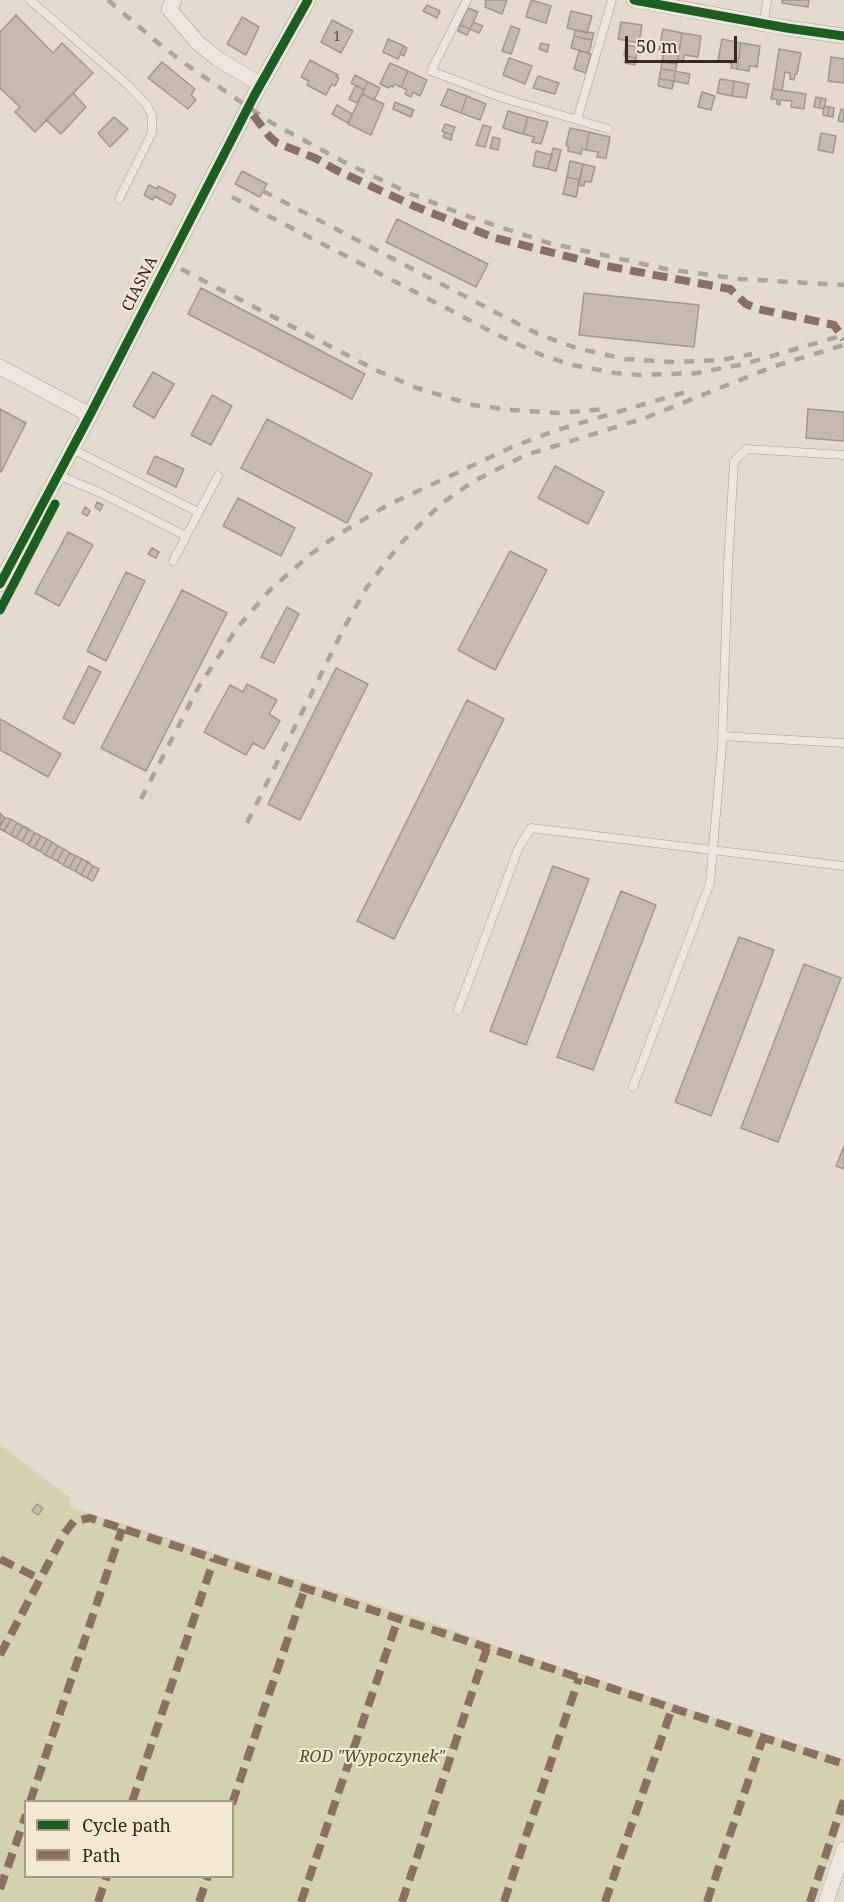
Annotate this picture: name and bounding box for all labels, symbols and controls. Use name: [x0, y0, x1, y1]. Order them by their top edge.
scale bar: [628, 24, 740, 62]
house number: 1: [333, 29, 341, 45]
text: 50 m: [636, 34, 678, 58]
street label: CIASNA: [118, 253, 162, 315]
park label: ROD "Wypoczynek": [299, 1747, 445, 1767]
legend: [24, 1800, 234, 1878]
text: Cycle path: [82, 1813, 171, 1837]
text: Path: [82, 1843, 121, 1867]

